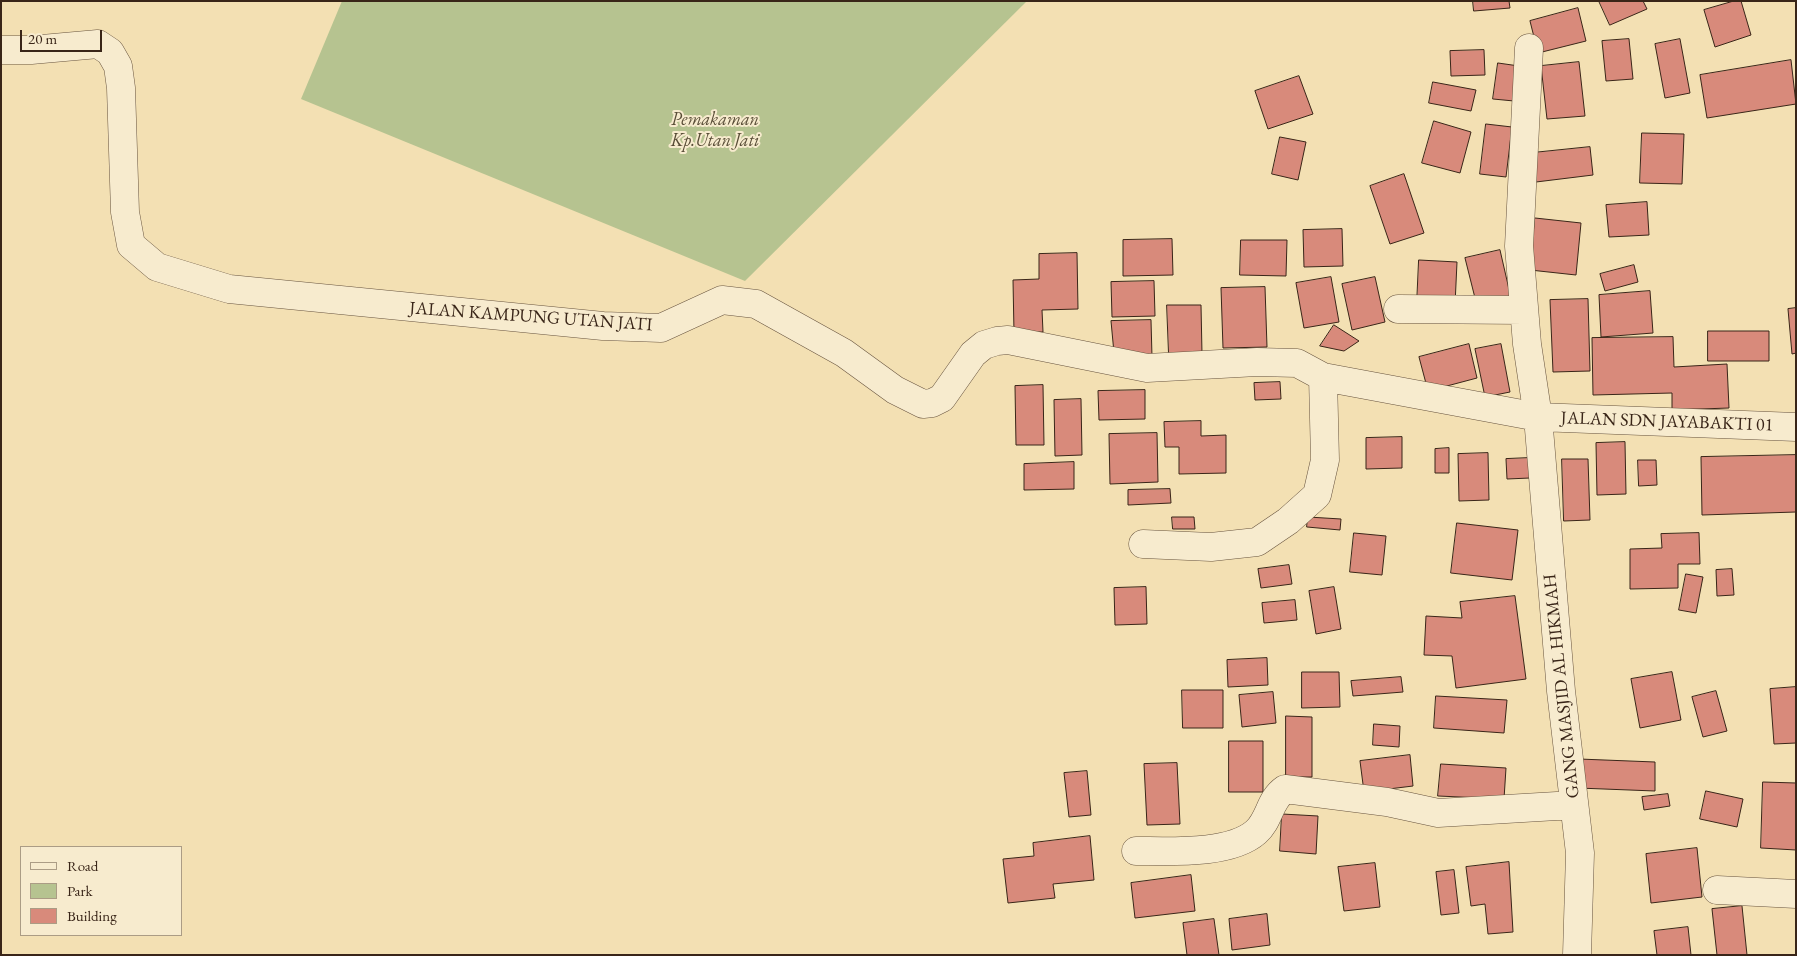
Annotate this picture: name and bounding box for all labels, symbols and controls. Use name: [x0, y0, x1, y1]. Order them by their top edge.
scale bar: [22, 20, 105, 52]
text: 20 m: [28, 29, 57, 48]
park label: Pemakaman Kp.Utan Jati: [671, 109, 759, 152]
street label: JALAN KAMPUNG UTAN JATI: [409, 298, 653, 336]
street label: JALAN SDN JAYABAKTI 01: [1560, 407, 1774, 437]
street label: GANG MASJID AL HIKMAH: [1539, 573, 1585, 799]
legend: [20, 846, 182, 936]
text: Road: [67, 856, 98, 875]
text: Park: [67, 881, 93, 900]
text: Building: [67, 906, 117, 925]

